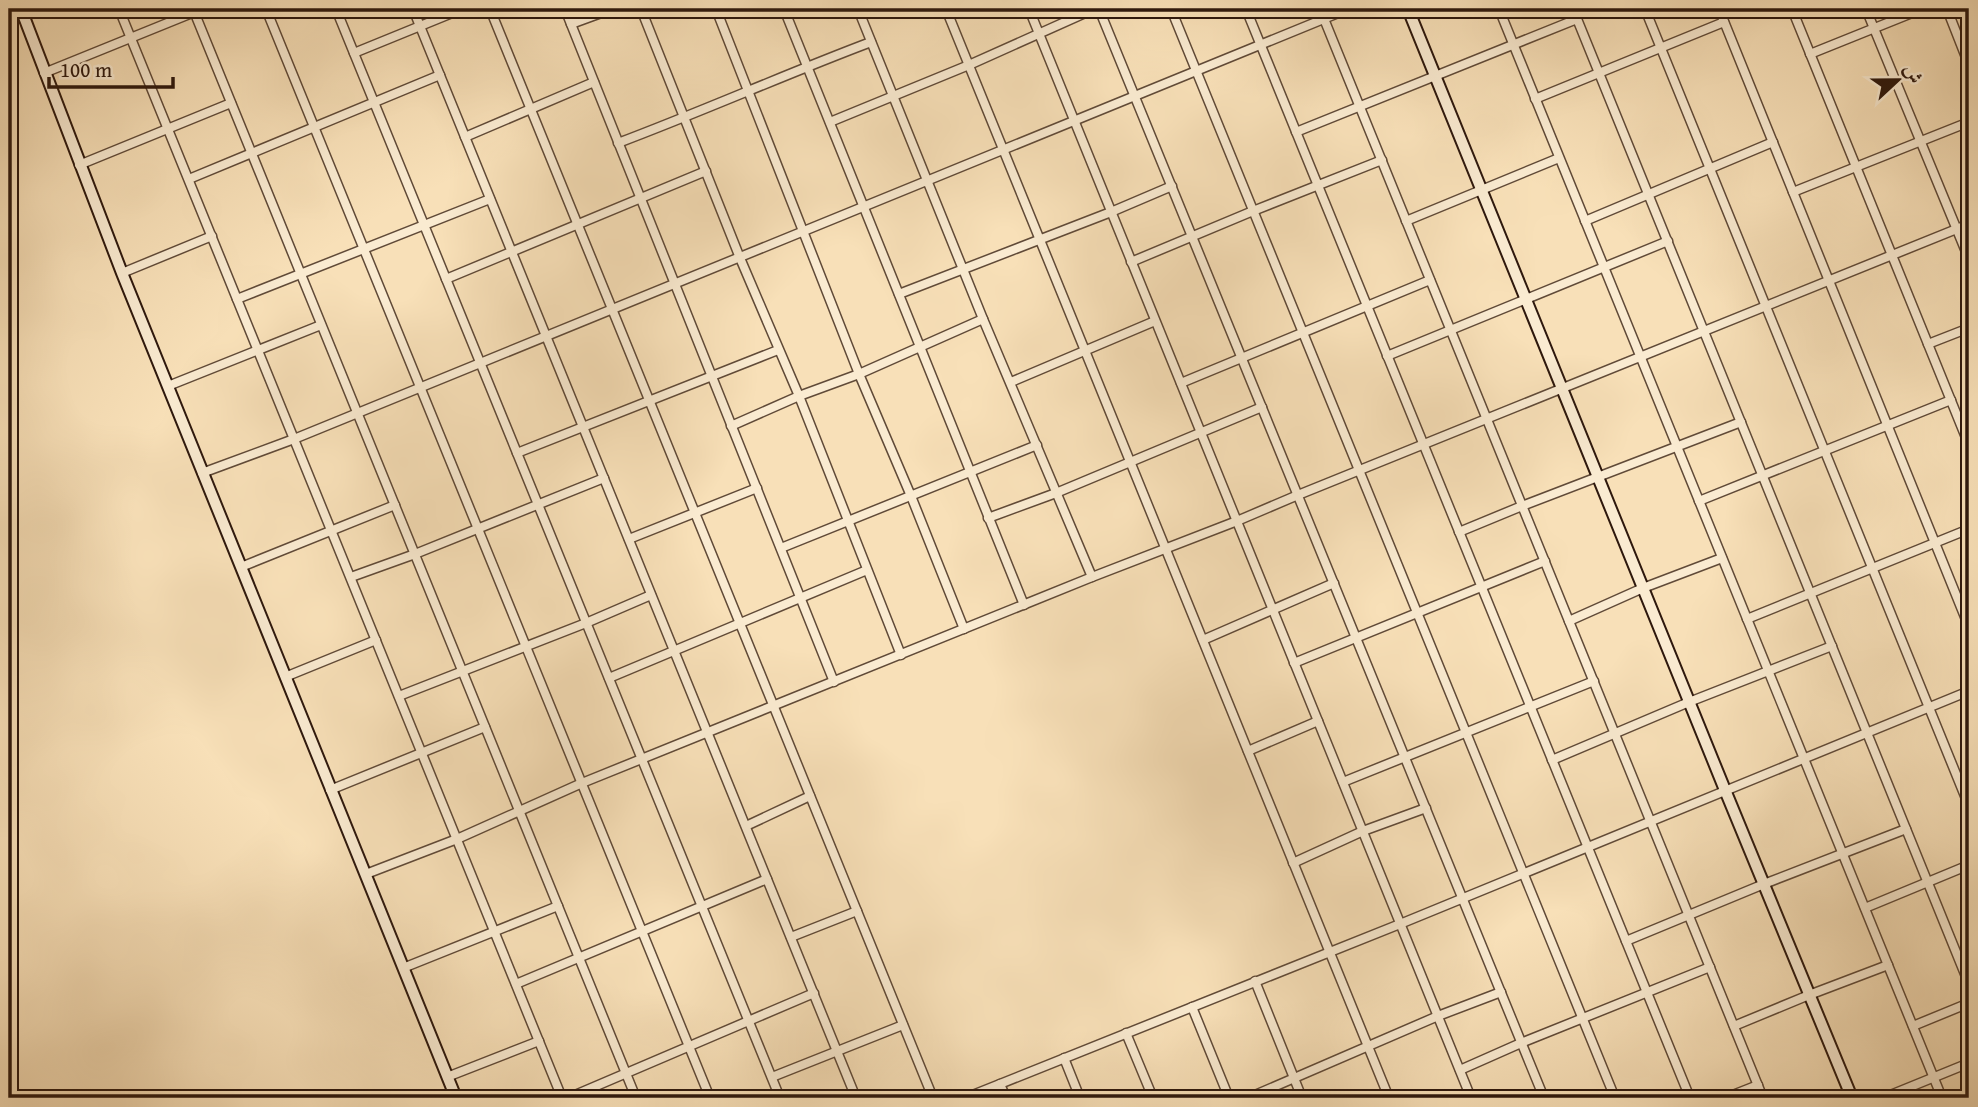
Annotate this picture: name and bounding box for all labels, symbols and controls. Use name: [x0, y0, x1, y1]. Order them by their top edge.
scale bar: [49, 46, 173, 90]
north arrow: [1862, 46, 1932, 116]
text: 100 m: [60, 54, 112, 85]
text: ش: [1897, 60, 1930, 88]

